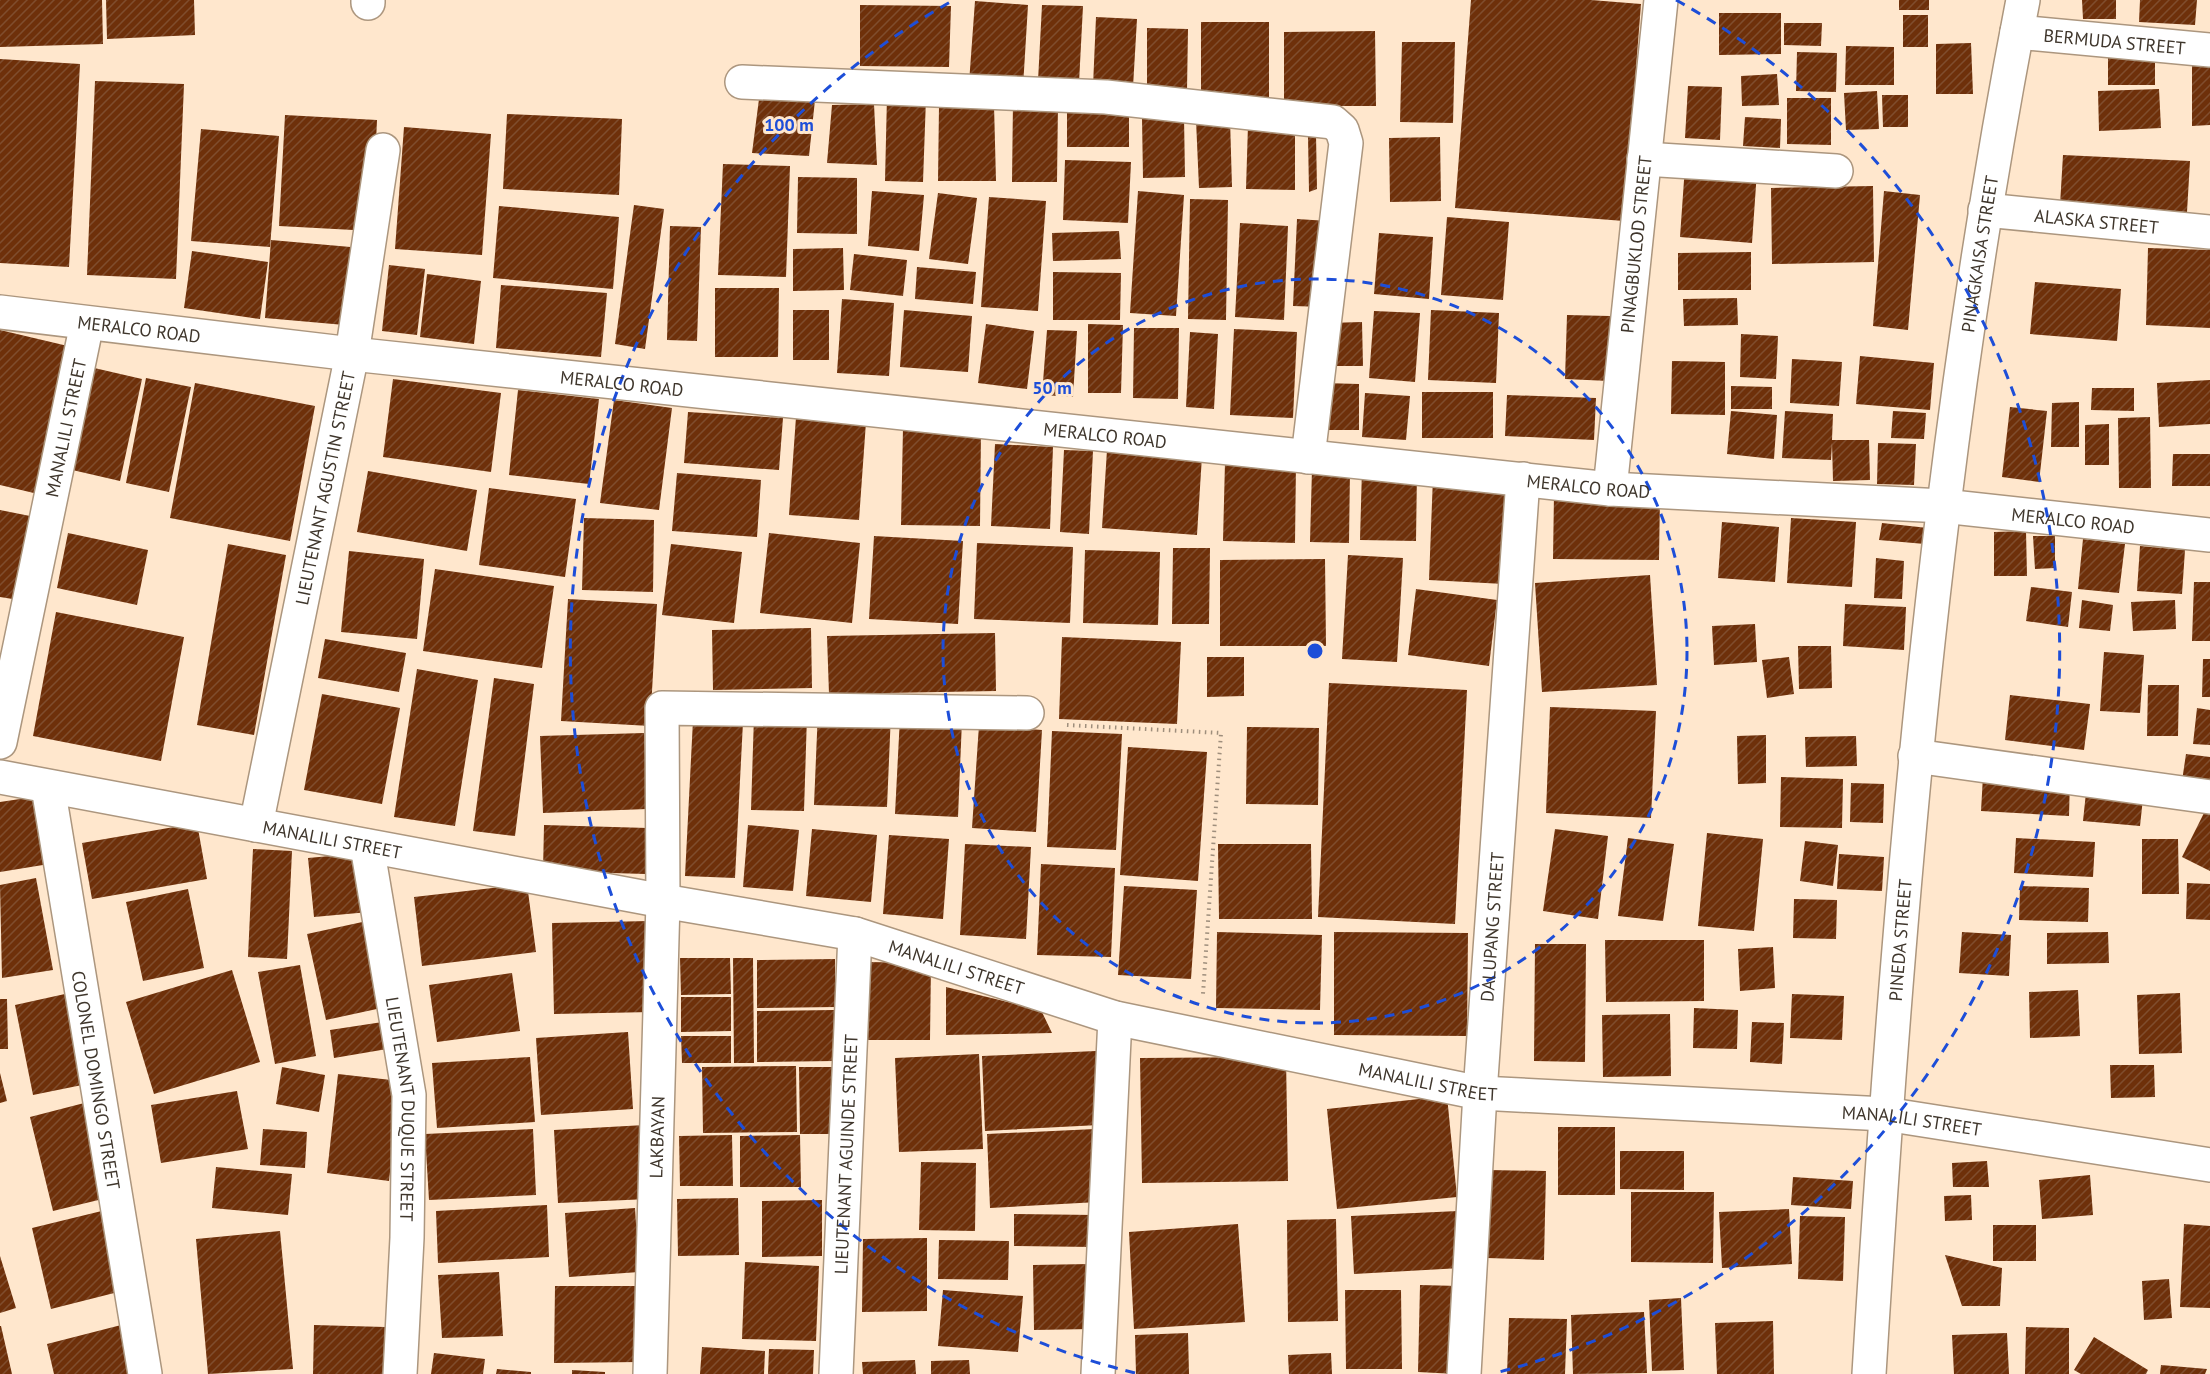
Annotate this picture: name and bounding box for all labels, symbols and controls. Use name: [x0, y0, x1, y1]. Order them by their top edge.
street label: BERMUDA STREET: [2043, 23, 2187, 59]
text: 100 m: [764, 113, 814, 136]
street label: PINAGBUKLOD STREET: [1615, 154, 1656, 334]
street label: PINAGKAISA STREET: [1956, 174, 2003, 334]
street label: ALASKA STREET: [2033, 203, 2160, 238]
street label: MERALCO ROAD: [76, 310, 202, 347]
street label: MANALILI STREET: [40, 356, 91, 499]
street label: MERALCO ROAD: [559, 365, 685, 401]
street label: LIEUTENANT AGUSTIN STREET: [290, 369, 360, 607]
text: 50 m: [1032, 376, 1072, 399]
street label: MERALCO ROAD: [1042, 417, 1168, 453]
street label: MERALCO ROAD: [1526, 469, 1651, 503]
street label: MERALCO ROAD: [2010, 502, 2136, 538]
centre of rings: [1305, 641, 1325, 661]
street label: MANALILI STREET: [261, 815, 404, 863]
street label: DALUPANG STREET: [1475, 851, 1508, 1002]
street label: PINEDA STREET: [1883, 878, 1916, 1002]
street label: MANALILI STREET: [886, 934, 1027, 999]
street label: COLONEL DOMINGO STREET: [67, 969, 126, 1191]
street label: LIEUTENANT DUQUE STREET: [381, 995, 420, 1222]
street label: LIEUTENANT AGUINDE STREET: [829, 1034, 862, 1275]
street label: MANALILI STREET: [1357, 1057, 1498, 1105]
street label: LAKBAYAN: [644, 1096, 669, 1179]
street label: MANALILI STREET: [1841, 1100, 1983, 1141]

